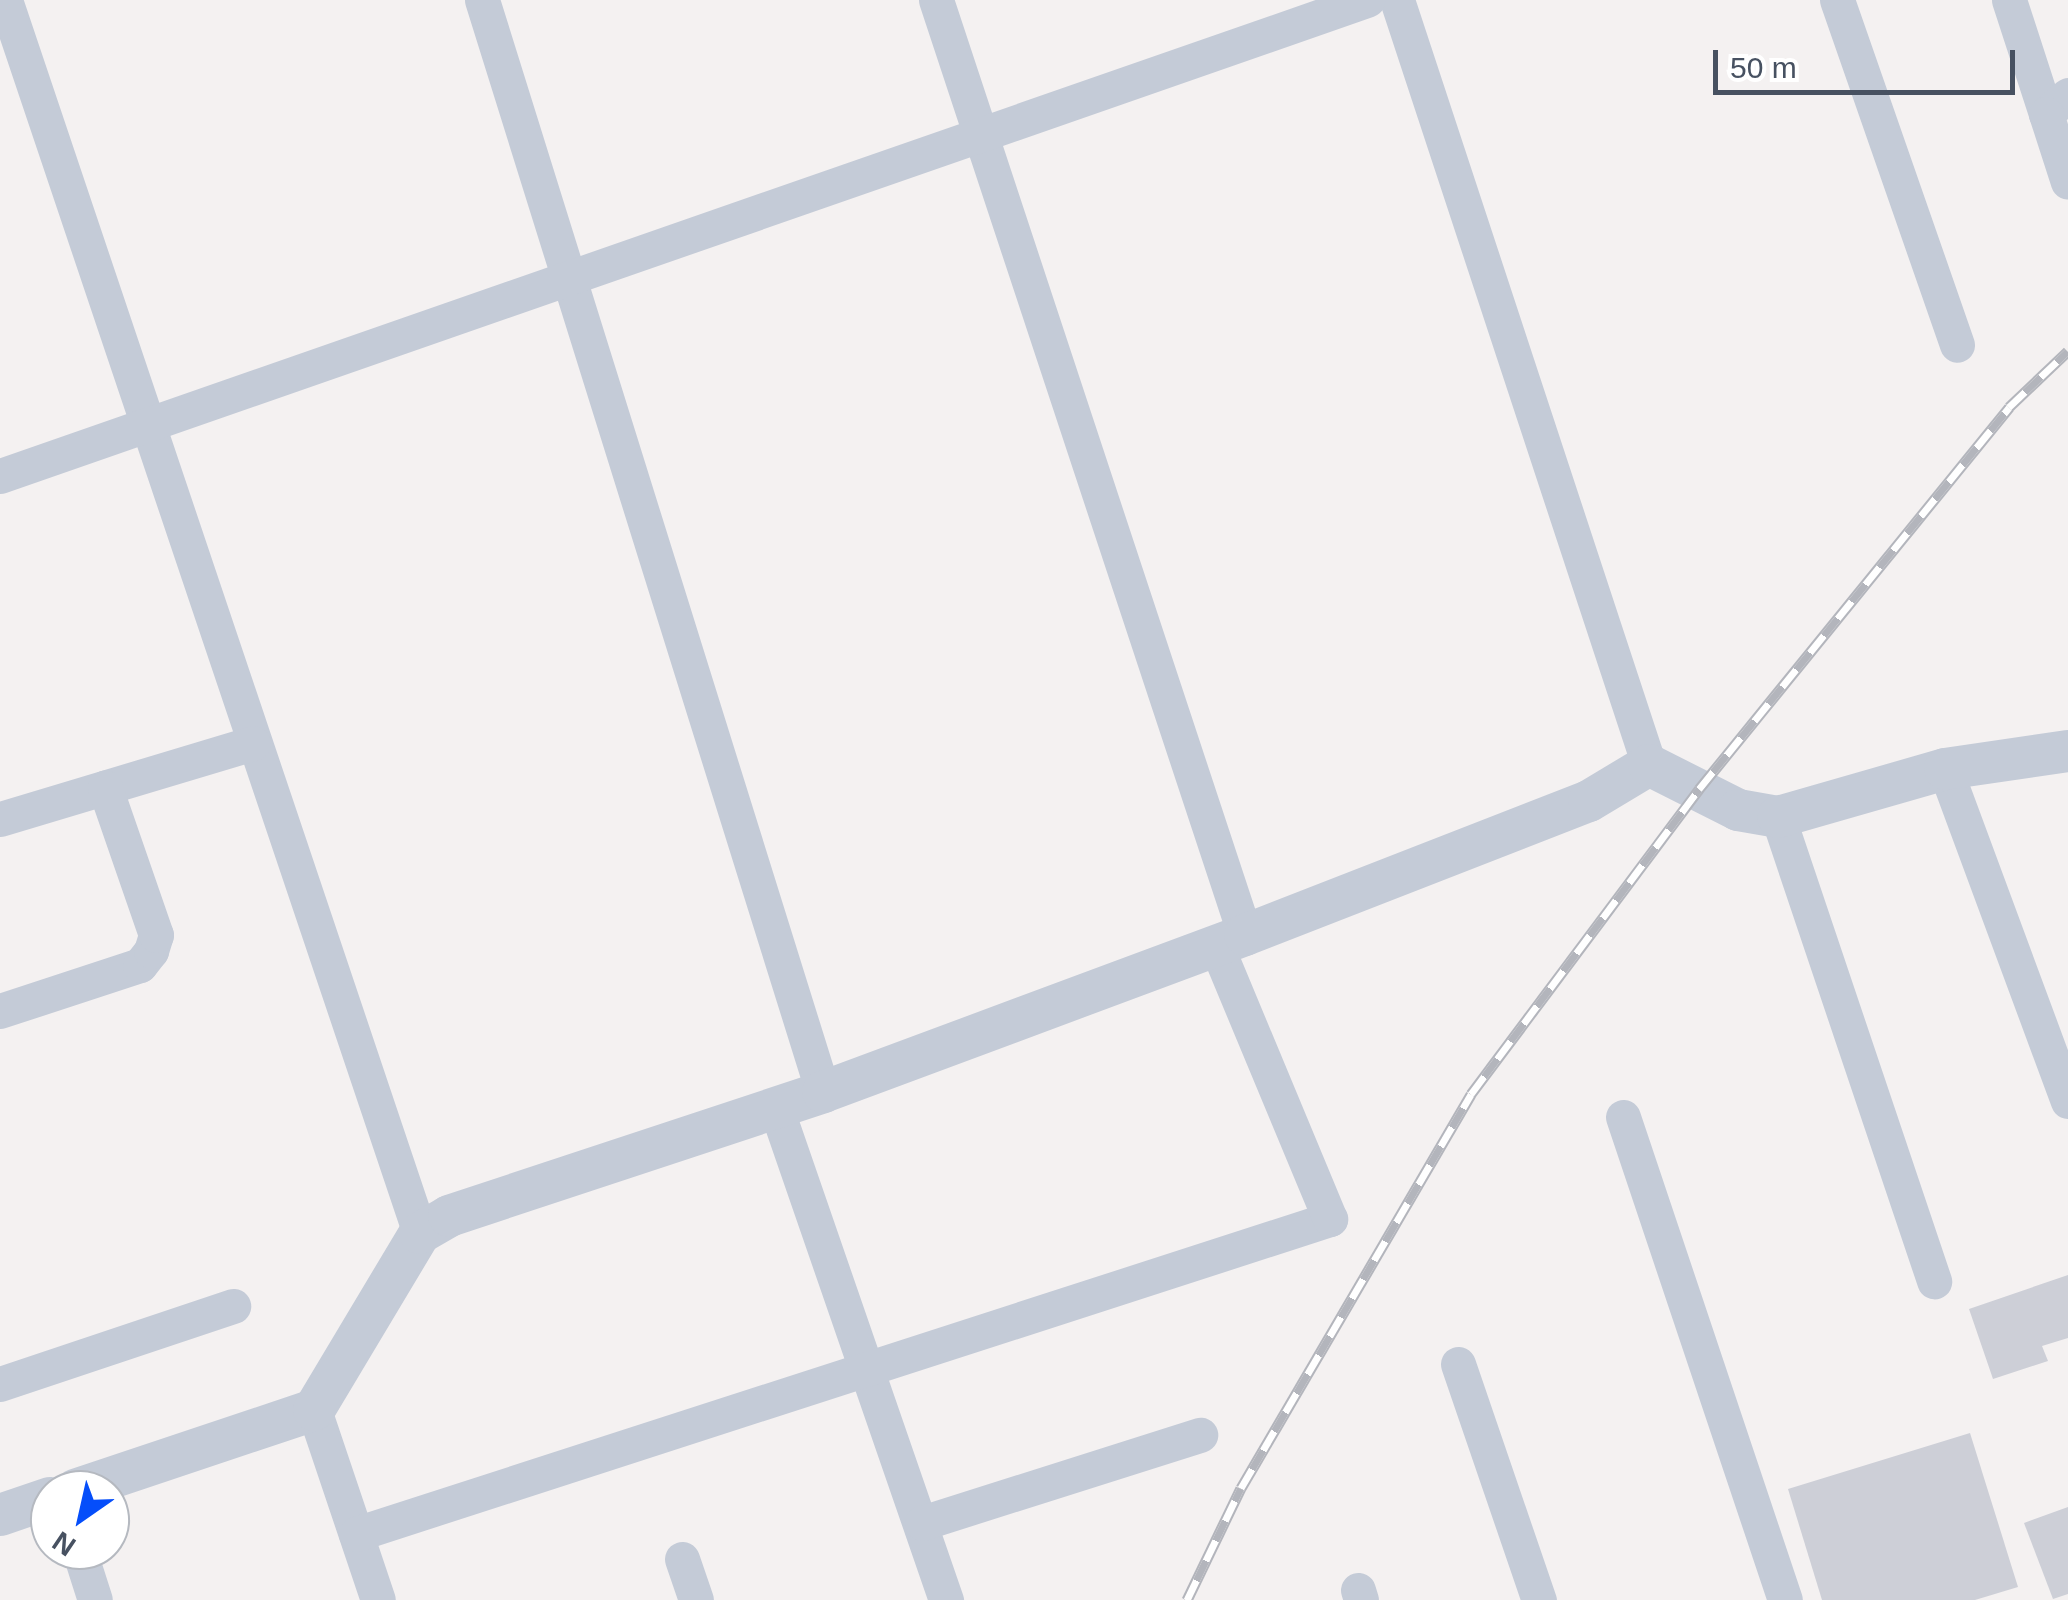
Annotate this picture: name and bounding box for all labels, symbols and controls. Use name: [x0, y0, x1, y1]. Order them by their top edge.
scale bar: [1718, 30, 2020, 92]
text: 50 m: [1730, 51, 1797, 84]
north arrow: [30, 1470, 130, 1570]
text: N: [47, 1525, 81, 1562]

